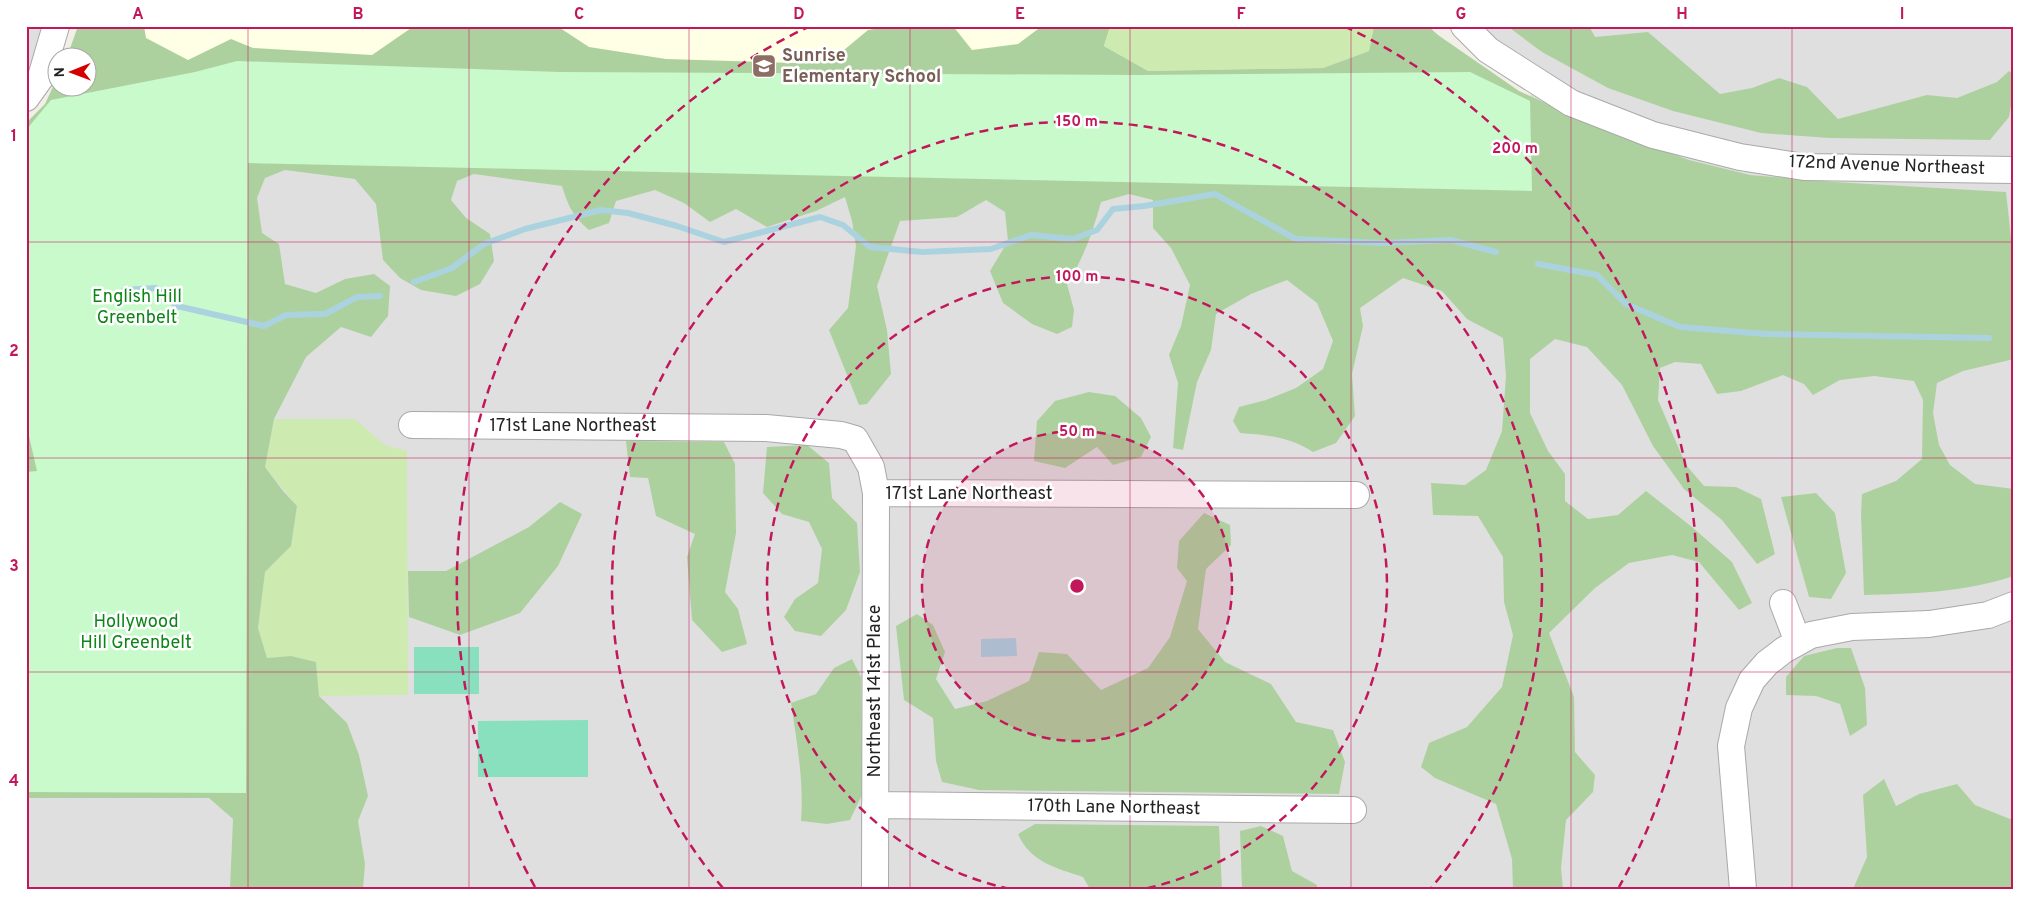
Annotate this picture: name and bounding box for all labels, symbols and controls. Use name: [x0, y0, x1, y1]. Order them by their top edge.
text: A: [132, 5, 144, 25]
text: B: [352, 5, 364, 25]
text: C: [574, 5, 584, 25]
text: D: [793, 5, 805, 25]
text: E: [1015, 5, 1025, 25]
text: F: [1236, 5, 1246, 25]
text: G: [1456, 5, 1466, 25]
text: H: [1676, 5, 1688, 25]
text: I: [1900, 5, 1904, 25]
place label: Sunrise Elementary School: [782, 45, 941, 89]
north arrow: [48, 48, 98, 98]
school or university icon: Sunrise Elementary School: [751, 53, 777, 79]
text: N: [52, 67, 69, 77]
text: 150 m: [1056, 113, 1098, 132]
text: 1: [11, 127, 17, 147]
text: 200 m: [1492, 140, 1538, 159]
street label: 172nd Avenue Northeast: [1789, 151, 1985, 181]
text: 100 m: [1056, 268, 1098, 287]
park label: English Hill Greenbelt: [92, 286, 182, 330]
text: 2: [9, 342, 19, 362]
street label: 171st Lane Northeast: [489, 415, 657, 438]
text: 50 m: [1059, 423, 1095, 442]
street label: 171st Lane Northeast: [885, 483, 1053, 506]
text: 3: [9, 557, 19, 577]
centre of rings: [1068, 577, 1086, 595]
street label: Northeast 141st Place: [864, 604, 887, 778]
park label: Hollywood Hill Greenbelt: [80, 611, 192, 655]
text: 4: [9, 772, 19, 792]
street label: 170th Lane Northeast: [1027, 795, 1201, 821]

